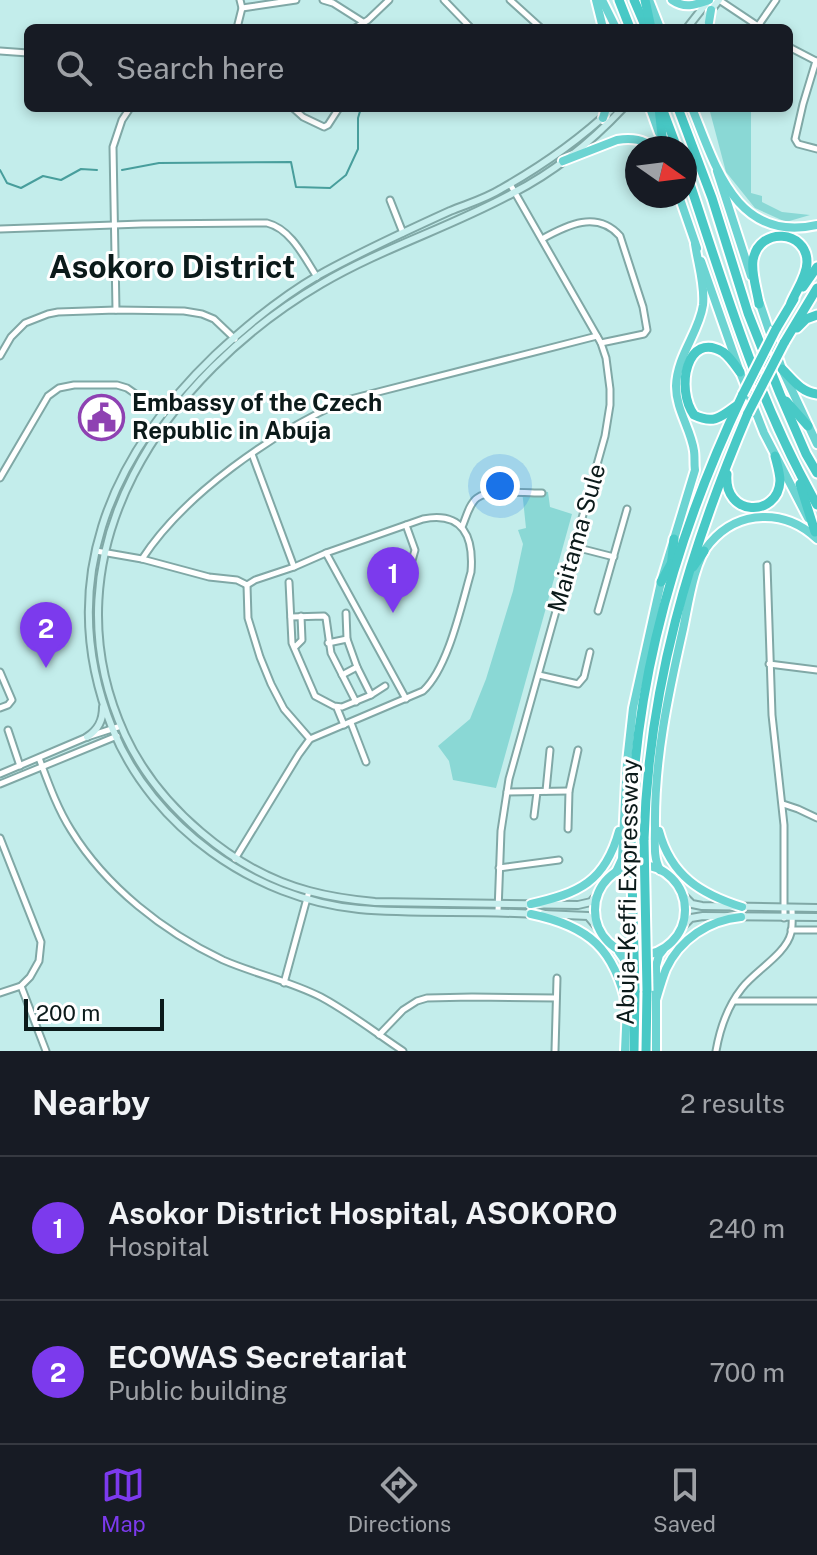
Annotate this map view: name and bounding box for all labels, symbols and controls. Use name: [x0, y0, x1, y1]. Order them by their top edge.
search box: [24, 24, 793, 112]
icon: search: [52, 46, 96, 90]
text: Search here: [116, 50, 284, 86]
north arrow: [625, 136, 697, 208]
district label: Asokoro District: [49, 248, 295, 285]
place label: Embassy of the Czech Republic in Abuja: [132, 388, 382, 444]
public building icon: Embassy of the Czech Republic in Abuja: [77, 393, 125, 441]
street label: Maitama Sule: [541, 460, 611, 615]
your location: [480, 466, 520, 506]
pin: 1: [367, 547, 419, 613]
pin: 2: [20, 602, 72, 668]
street label: Abuja-Keffi Expressway: [611, 758, 643, 1025]
scale bar: [24, 995, 164, 1031]
text: 200 m: [36, 1000, 100, 1026]
text: Nearby: [32, 1083, 150, 1123]
text: 2 results: [680, 1088, 785, 1119]
text: Asokor District Hospital, ASOKORO: [108, 1195, 618, 1231]
text: 1: [52, 1213, 64, 1244]
text: 240 m: [708, 1213, 785, 1244]
text: Hospital: [108, 1231, 210, 1262]
text: ECOWAS Secretariat: [108, 1339, 407, 1375]
text: 2: [50, 1357, 66, 1388]
text: 700 m: [709, 1357, 785, 1388]
text: Public building: [108, 1375, 288, 1406]
tab: Map: [101, 1463, 146, 1537]
tab: Directions: [348, 1463, 451, 1537]
tab: Saved: [653, 1463, 716, 1537]

